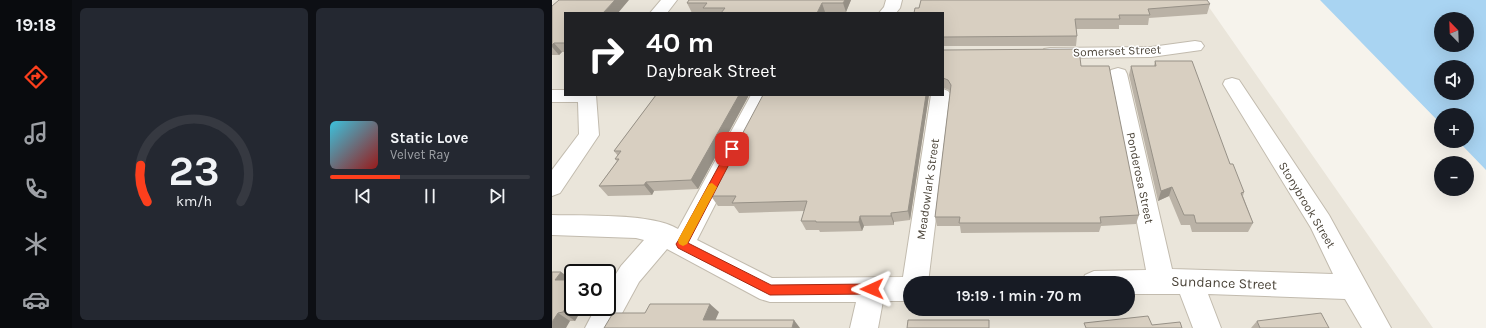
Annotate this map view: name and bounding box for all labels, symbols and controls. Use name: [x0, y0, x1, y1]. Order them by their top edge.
north arrow: [1434, 12, 1474, 52]
map controls: [1434, 12, 1474, 196]
text: 19:18: [16, 14, 56, 36]
text: 40 m: [646, 26, 714, 59]
icon: right: [580, 28, 632, 80]
street label: Somerset Street: [1073, 42, 1162, 60]
text: Daybreak Street: [646, 60, 776, 82]
button: sound: [1434, 60, 1474, 100]
icon: directions: [22, 63, 50, 91]
button: +: [1434, 108, 1474, 148]
icon: music: [22, 119, 50, 147]
text: Static Love: [390, 129, 468, 147]
street label: Ponderosa Street: [1123, 131, 1157, 226]
pin: [715, 132, 749, 166]
street label: Meadowlark Street: [914, 137, 942, 241]
icon: arrive: [721, 138, 743, 160]
text: 23: [168, 147, 220, 195]
text: Velvet Ray: [390, 147, 450, 162]
button: −: [1434, 156, 1474, 196]
street label: Stonybrook Street: [1276, 159, 1339, 251]
icon: phone: [22, 175, 50, 203]
icon: previous: [352, 185, 374, 207]
icon: pause: [419, 185, 441, 207]
icon: next: [486, 185, 508, 207]
text: km/h: [176, 193, 212, 210]
icon: climate: [22, 230, 50, 258]
speed limit sign: 30: [564, 264, 616, 316]
position arrow: [851, 268, 893, 310]
street label: Sundance Street: [1171, 273, 1277, 293]
icon: car: [22, 286, 50, 314]
text: 19:19 · 1 min · 70 m: [956, 287, 1082, 305]

